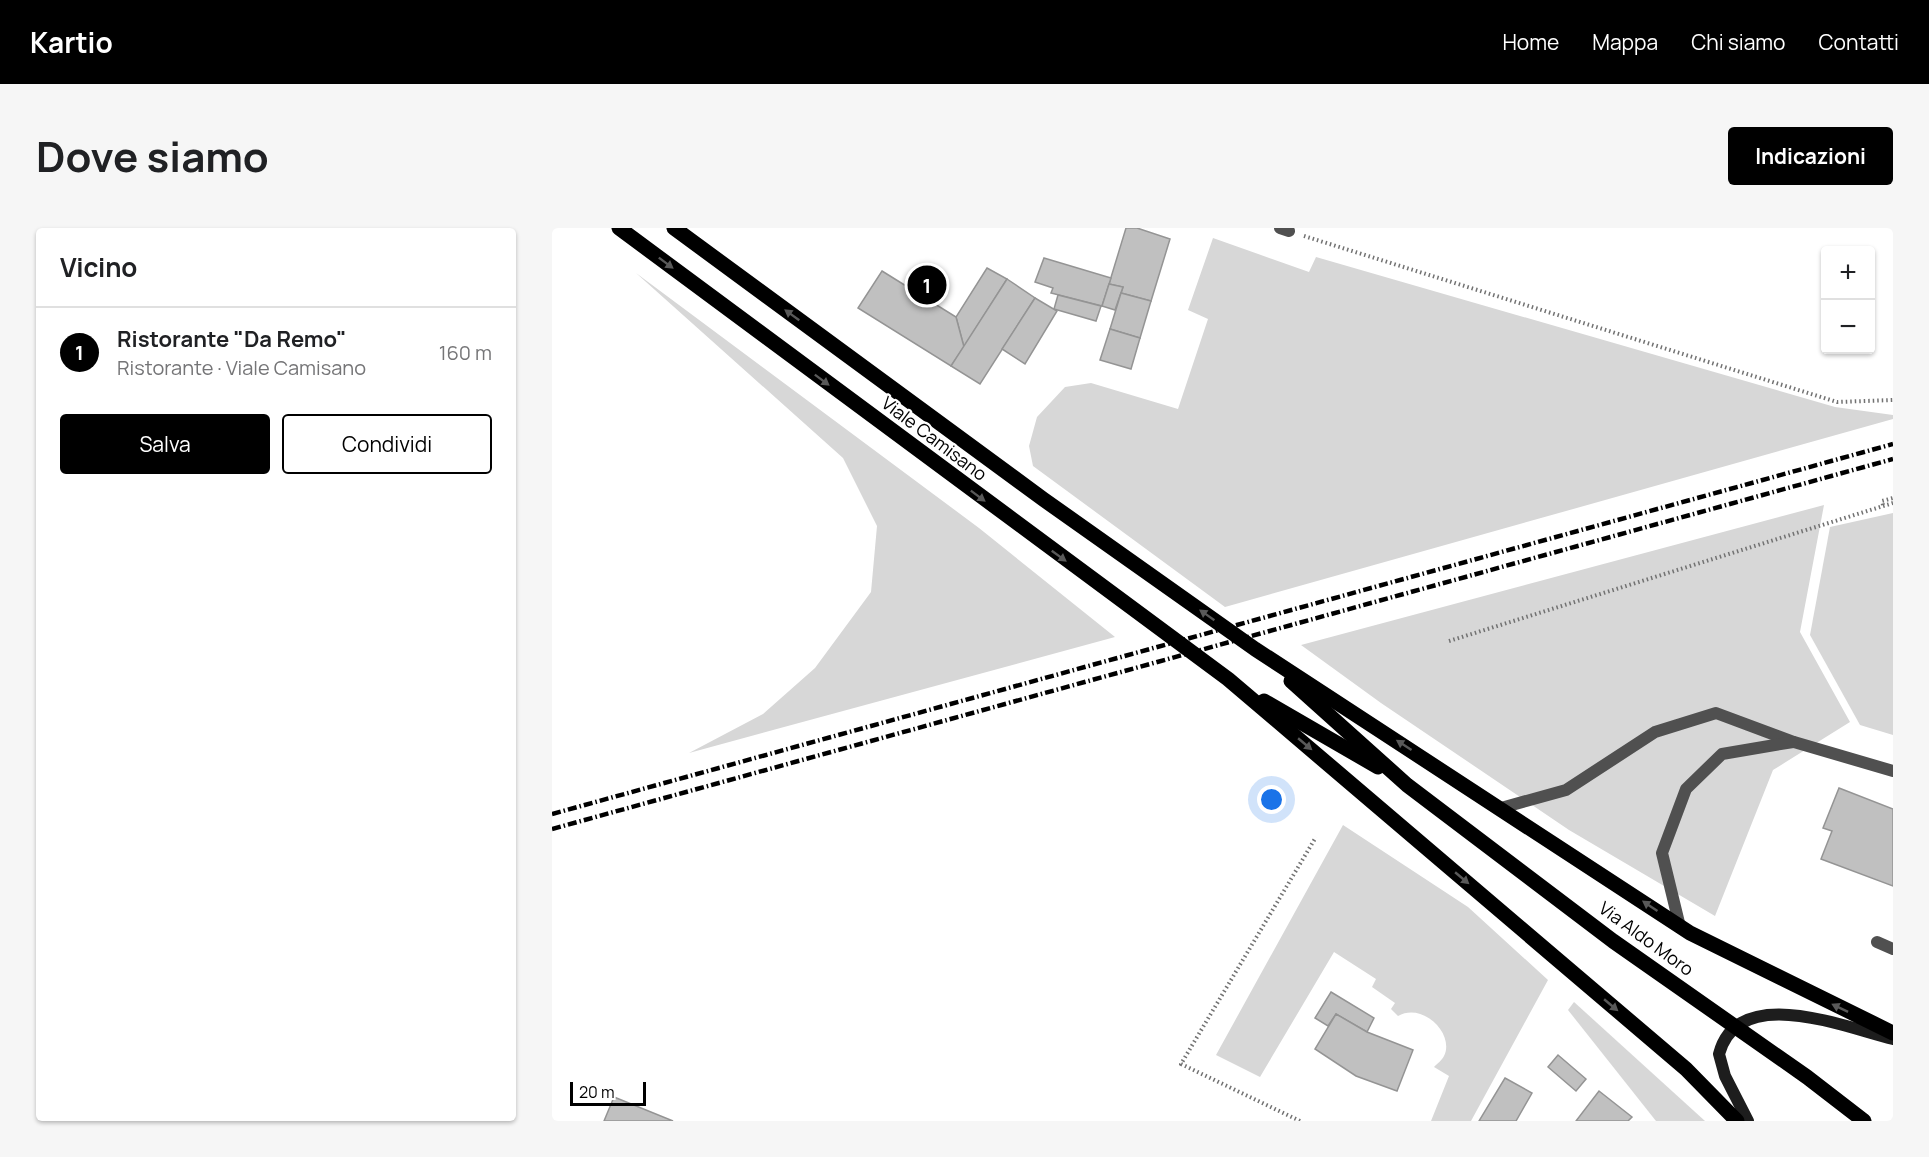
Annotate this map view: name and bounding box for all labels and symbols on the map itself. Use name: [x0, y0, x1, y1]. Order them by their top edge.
one-way arrow: [657, 257, 673, 269]
pin: 1: [908, 262, 946, 308]
one-way arrow: [785, 309, 800, 321]
one-way arrow: [815, 373, 830, 385]
street label: Viale Camisano: [877, 391, 992, 486]
one-way arrow: [970, 490, 986, 502]
one-way arrow: [1051, 550, 1067, 562]
one-way arrow: [1200, 609, 1216, 621]
one-way arrow: [1297, 738, 1313, 751]
one-way arrow: [1396, 740, 1412, 751]
your location: [1257, 785, 1286, 814]
one-way arrow: [1454, 872, 1470, 885]
street label: Via Aldo Moro: [1594, 896, 1699, 981]
one-way arrow: [1642, 901, 1658, 912]
one-way arrow: [1603, 998, 1618, 1011]
one-way arrow: [1832, 1003, 1849, 1012]
scale bar: [570, 1079, 646, 1106]

